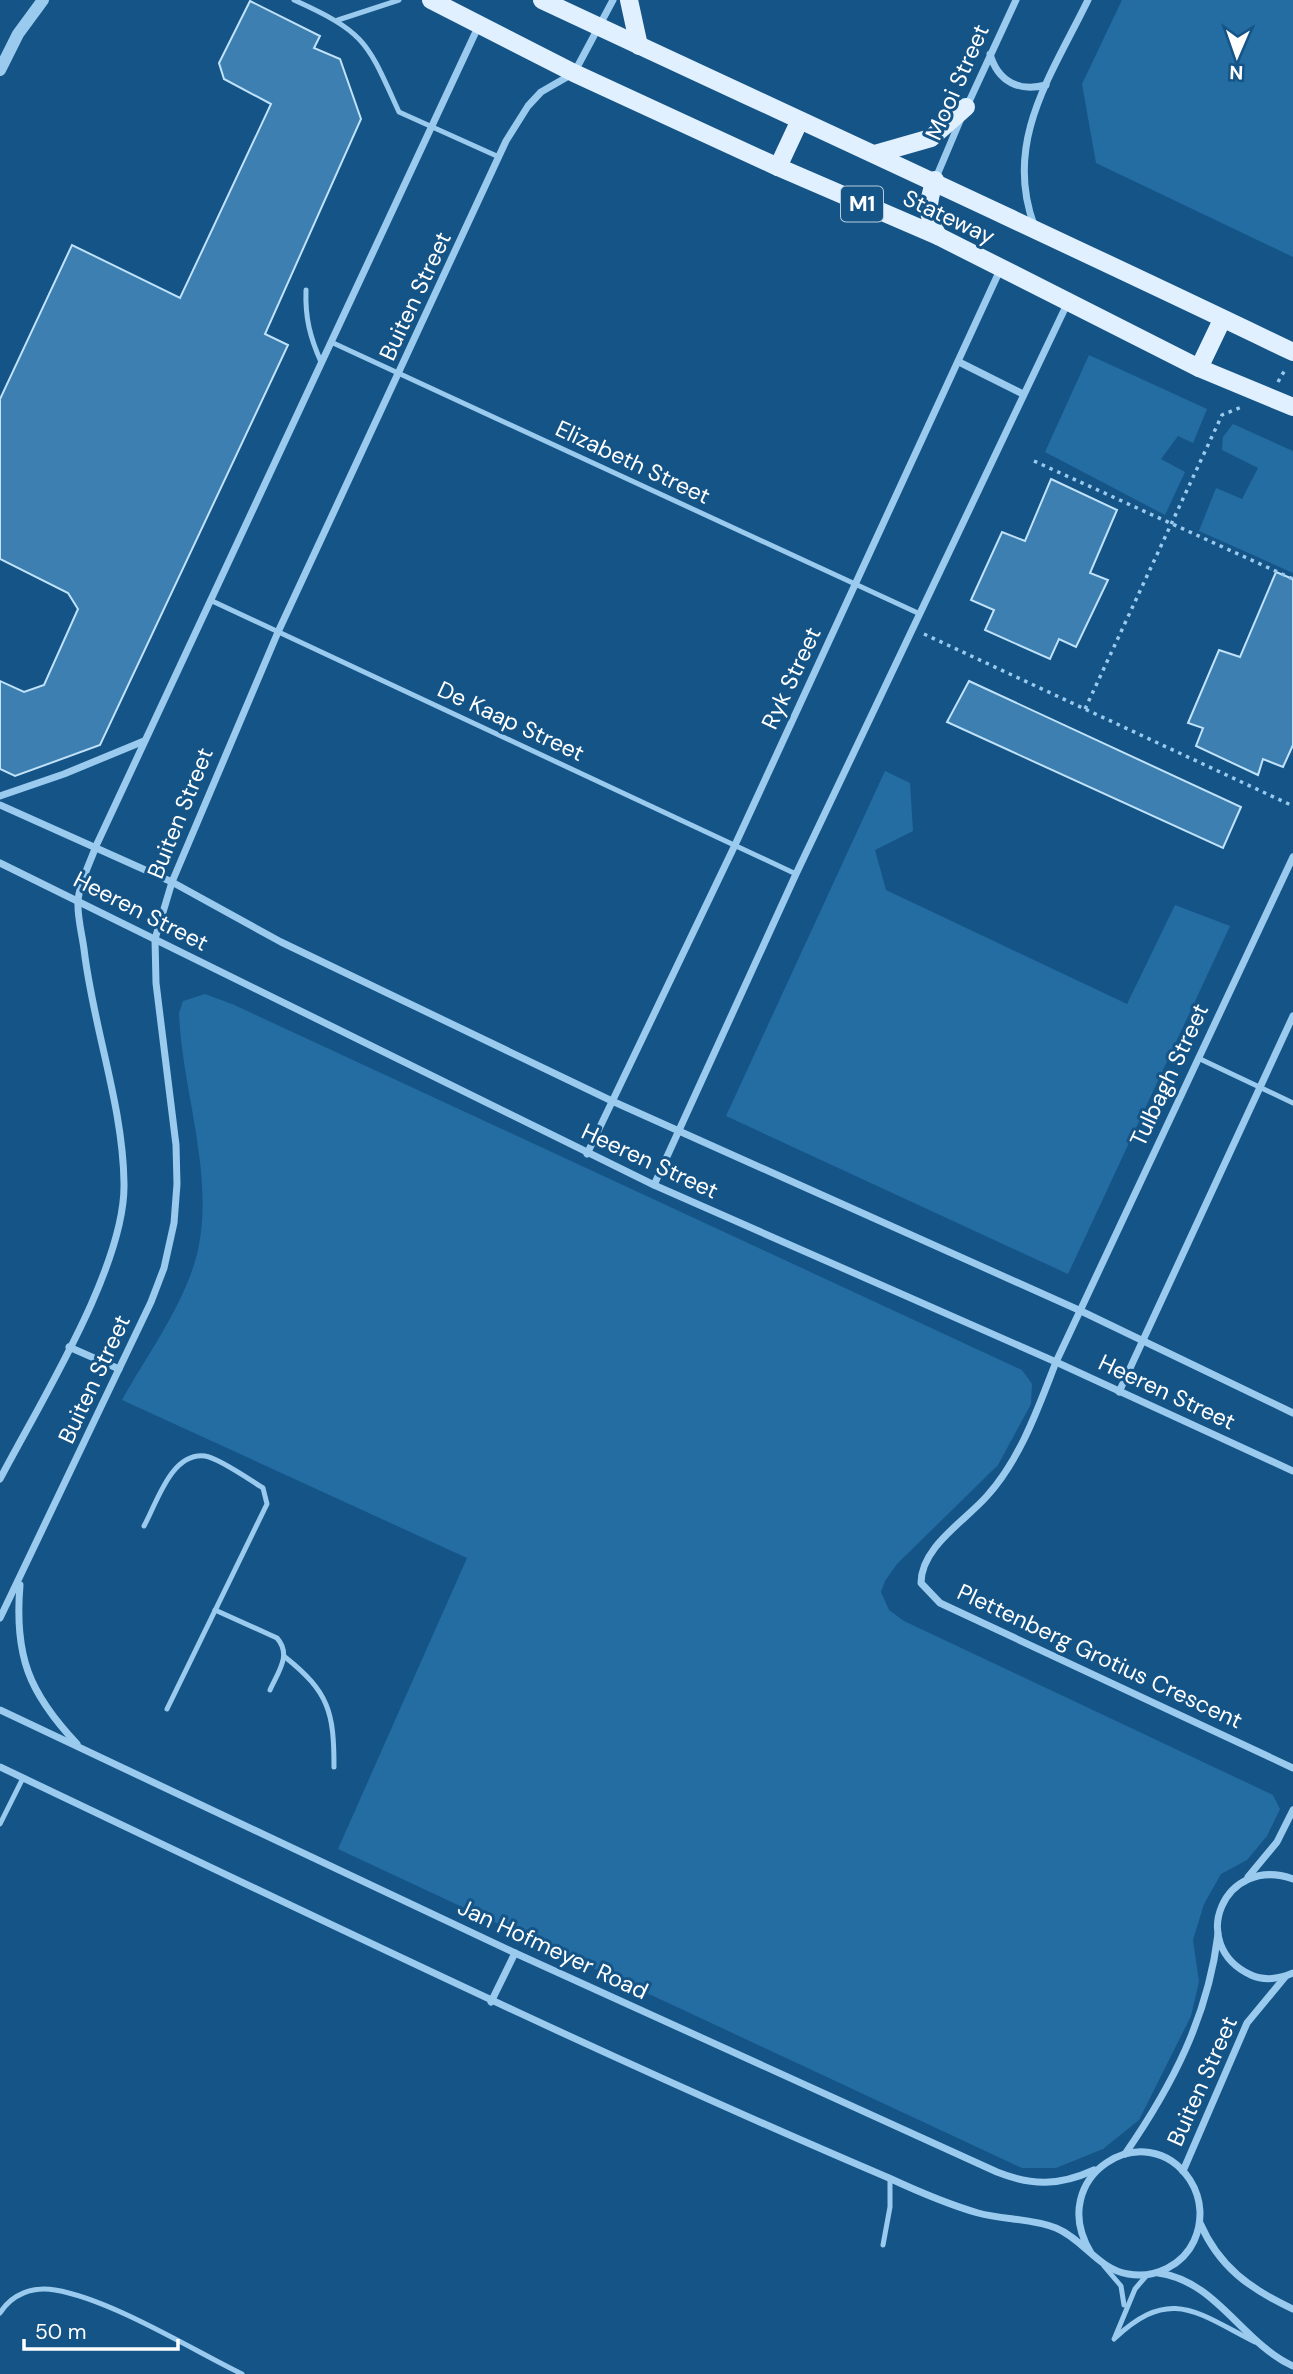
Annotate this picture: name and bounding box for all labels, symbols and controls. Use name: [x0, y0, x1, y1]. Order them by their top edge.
street label: Mooi Street: [918, 20, 996, 144]
north arrow: [1202, 21, 1272, 91]
text: N: [1229, 60, 1244, 85]
street label: Stateway: [898, 183, 1000, 251]
road number: M1: [841, 186, 883, 222]
street label: Buiten Street: [372, 227, 458, 365]
street label: Elizabeth Street: [551, 413, 715, 511]
street label: Ryk Street: [754, 622, 828, 734]
street label: De Kaap Street: [433, 674, 589, 768]
street label: Buiten Street: [140, 743, 220, 883]
street label: Heeren Street: [69, 864, 213, 958]
street label: Tulbagh Street: [1123, 999, 1215, 1151]
street label: Heeren Street: [577, 1116, 723, 1206]
street label: Buiten Street: [51, 1310, 137, 1448]
street label: Heeren Street: [1094, 1347, 1240, 1437]
street label: Plettenberg Grotius Crescent: [953, 1577, 1247, 1735]
street label: Jan Hofmeyer Road: [453, 1892, 653, 2006]
street label: Buiten Street: [1160, 2011, 1244, 2151]
scale bar: [24, 2308, 178, 2352]
text: 50 m: [35, 2318, 86, 2346]

